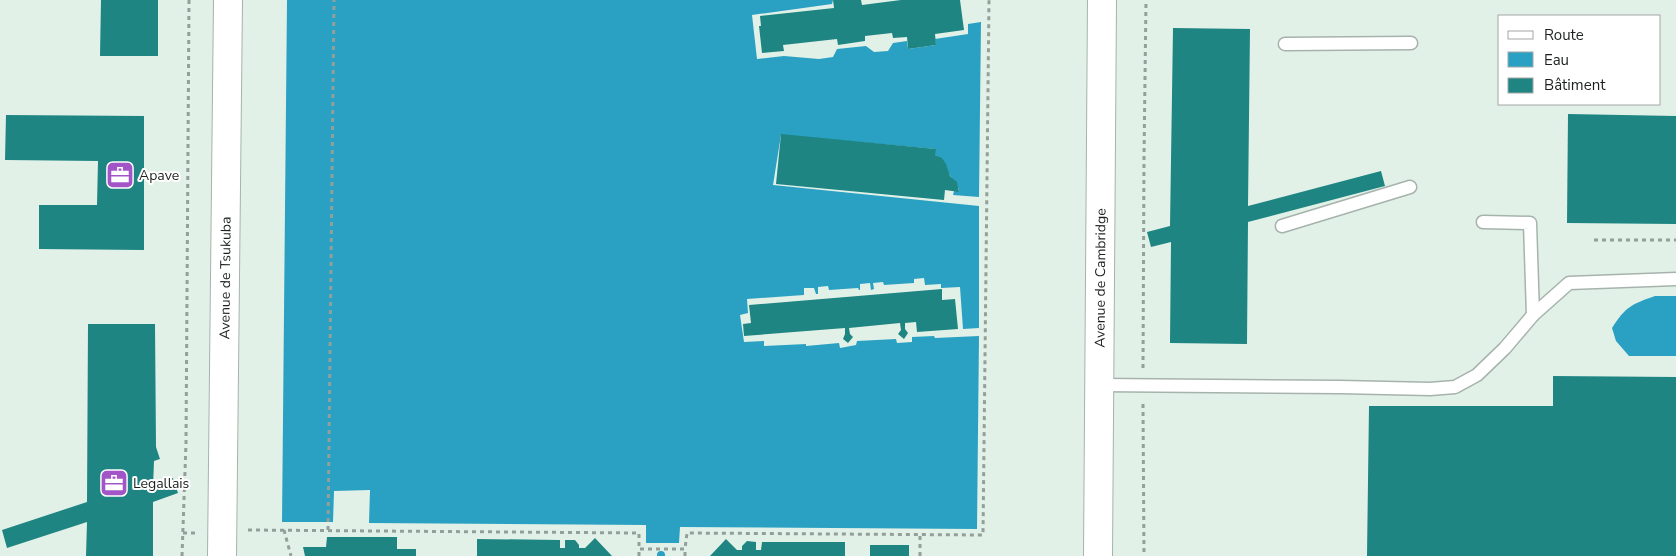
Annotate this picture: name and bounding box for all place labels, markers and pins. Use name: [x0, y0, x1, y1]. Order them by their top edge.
office icon: Apave: [105, 160, 135, 190]
place label: Apave: [139, 166, 179, 185]
office icon: Legallais: [99, 468, 129, 498]
place label: Legallais: [133, 474, 190, 493]

